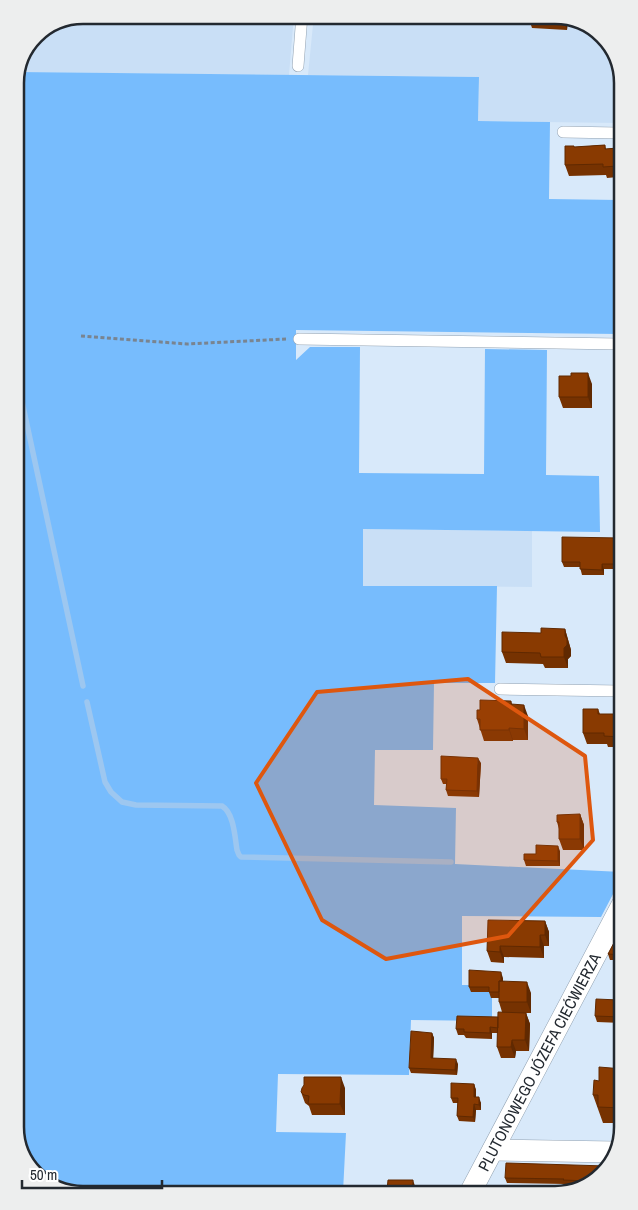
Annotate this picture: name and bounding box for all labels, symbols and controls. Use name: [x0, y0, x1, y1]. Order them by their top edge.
street label: PLUTONOWEGO JÓZEFA CIEĆWIERZA: [473, 949, 606, 1175]
scale bar: [22, 1158, 162, 1190]
text: 50 m: [30, 1164, 57, 1185]

